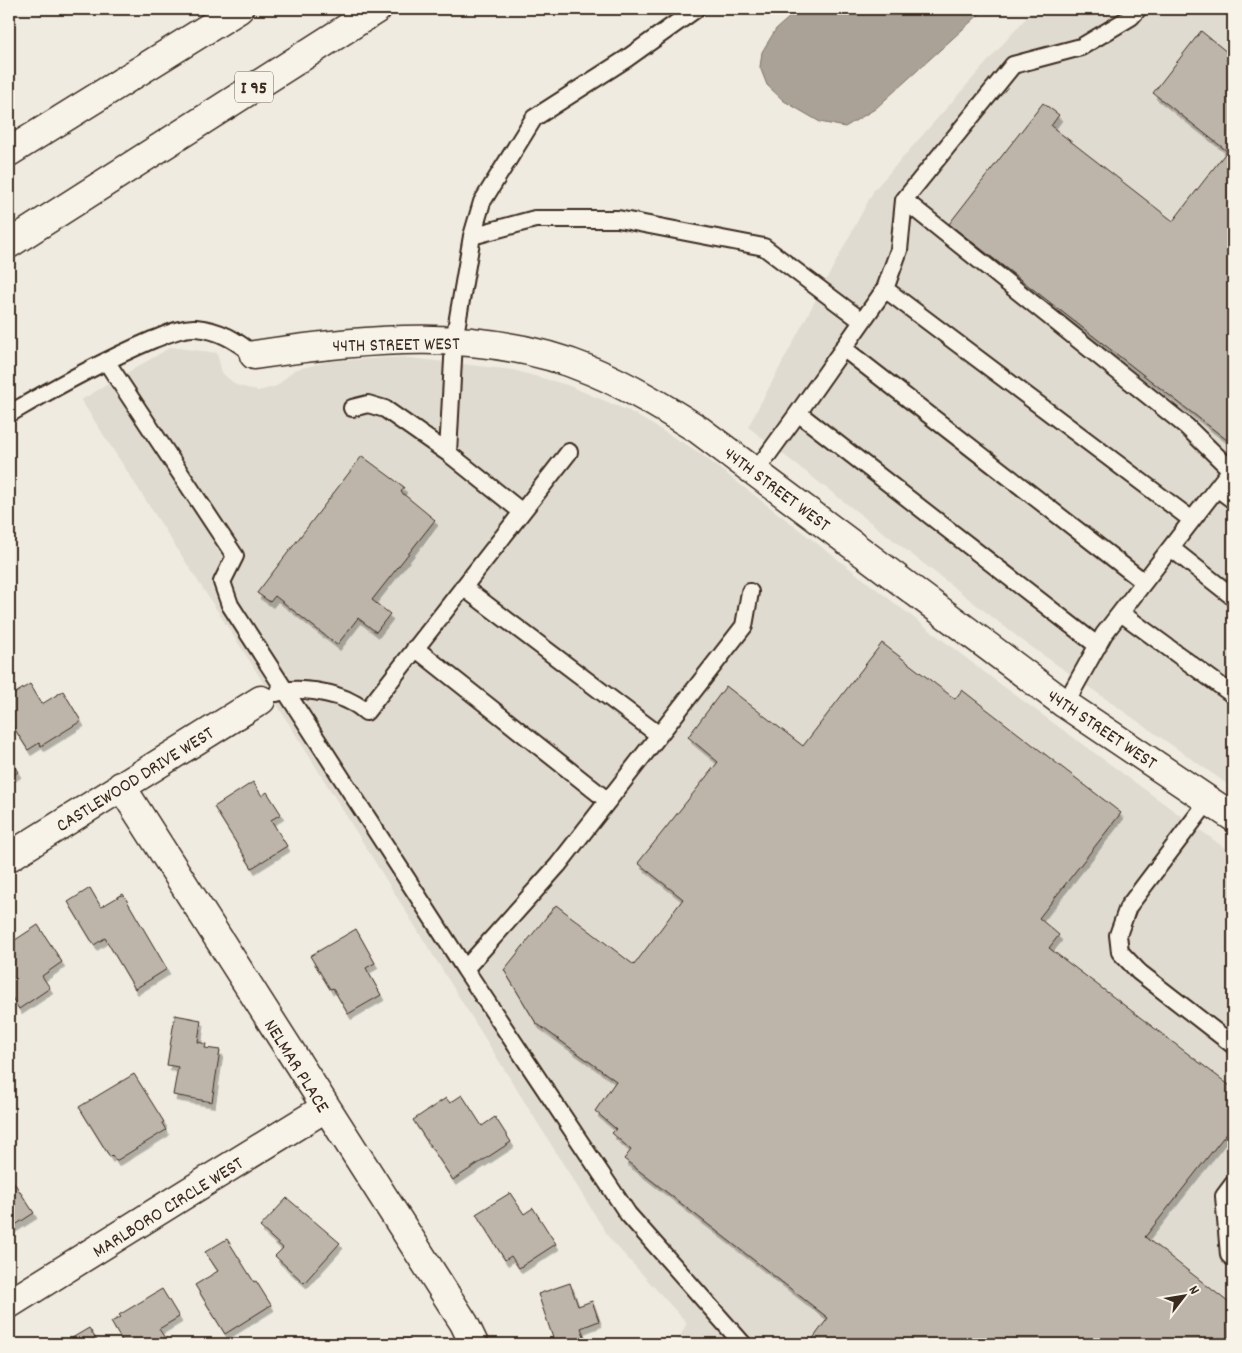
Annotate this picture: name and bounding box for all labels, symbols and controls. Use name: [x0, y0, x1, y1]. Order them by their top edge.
road number: I 95: [235, 72, 273, 102]
street label: 44TH STREET WEST: [332, 332, 460, 361]
street label: 44TH STREET WEST: [717, 442, 835, 540]
street label: 44TH STREET WEST: [1041, 684, 1162, 778]
street label: CASTLEWOOD DRIVE WEST: [52, 721, 220, 841]
street label: NELMAR PLACE: [256, 1015, 335, 1119]
street label: MARLBORO CIRCLE WEST: [88, 1151, 250, 1266]
north arrow: [1160, 1270, 1210, 1320]
text: N: [1183, 1282, 1204, 1299]

